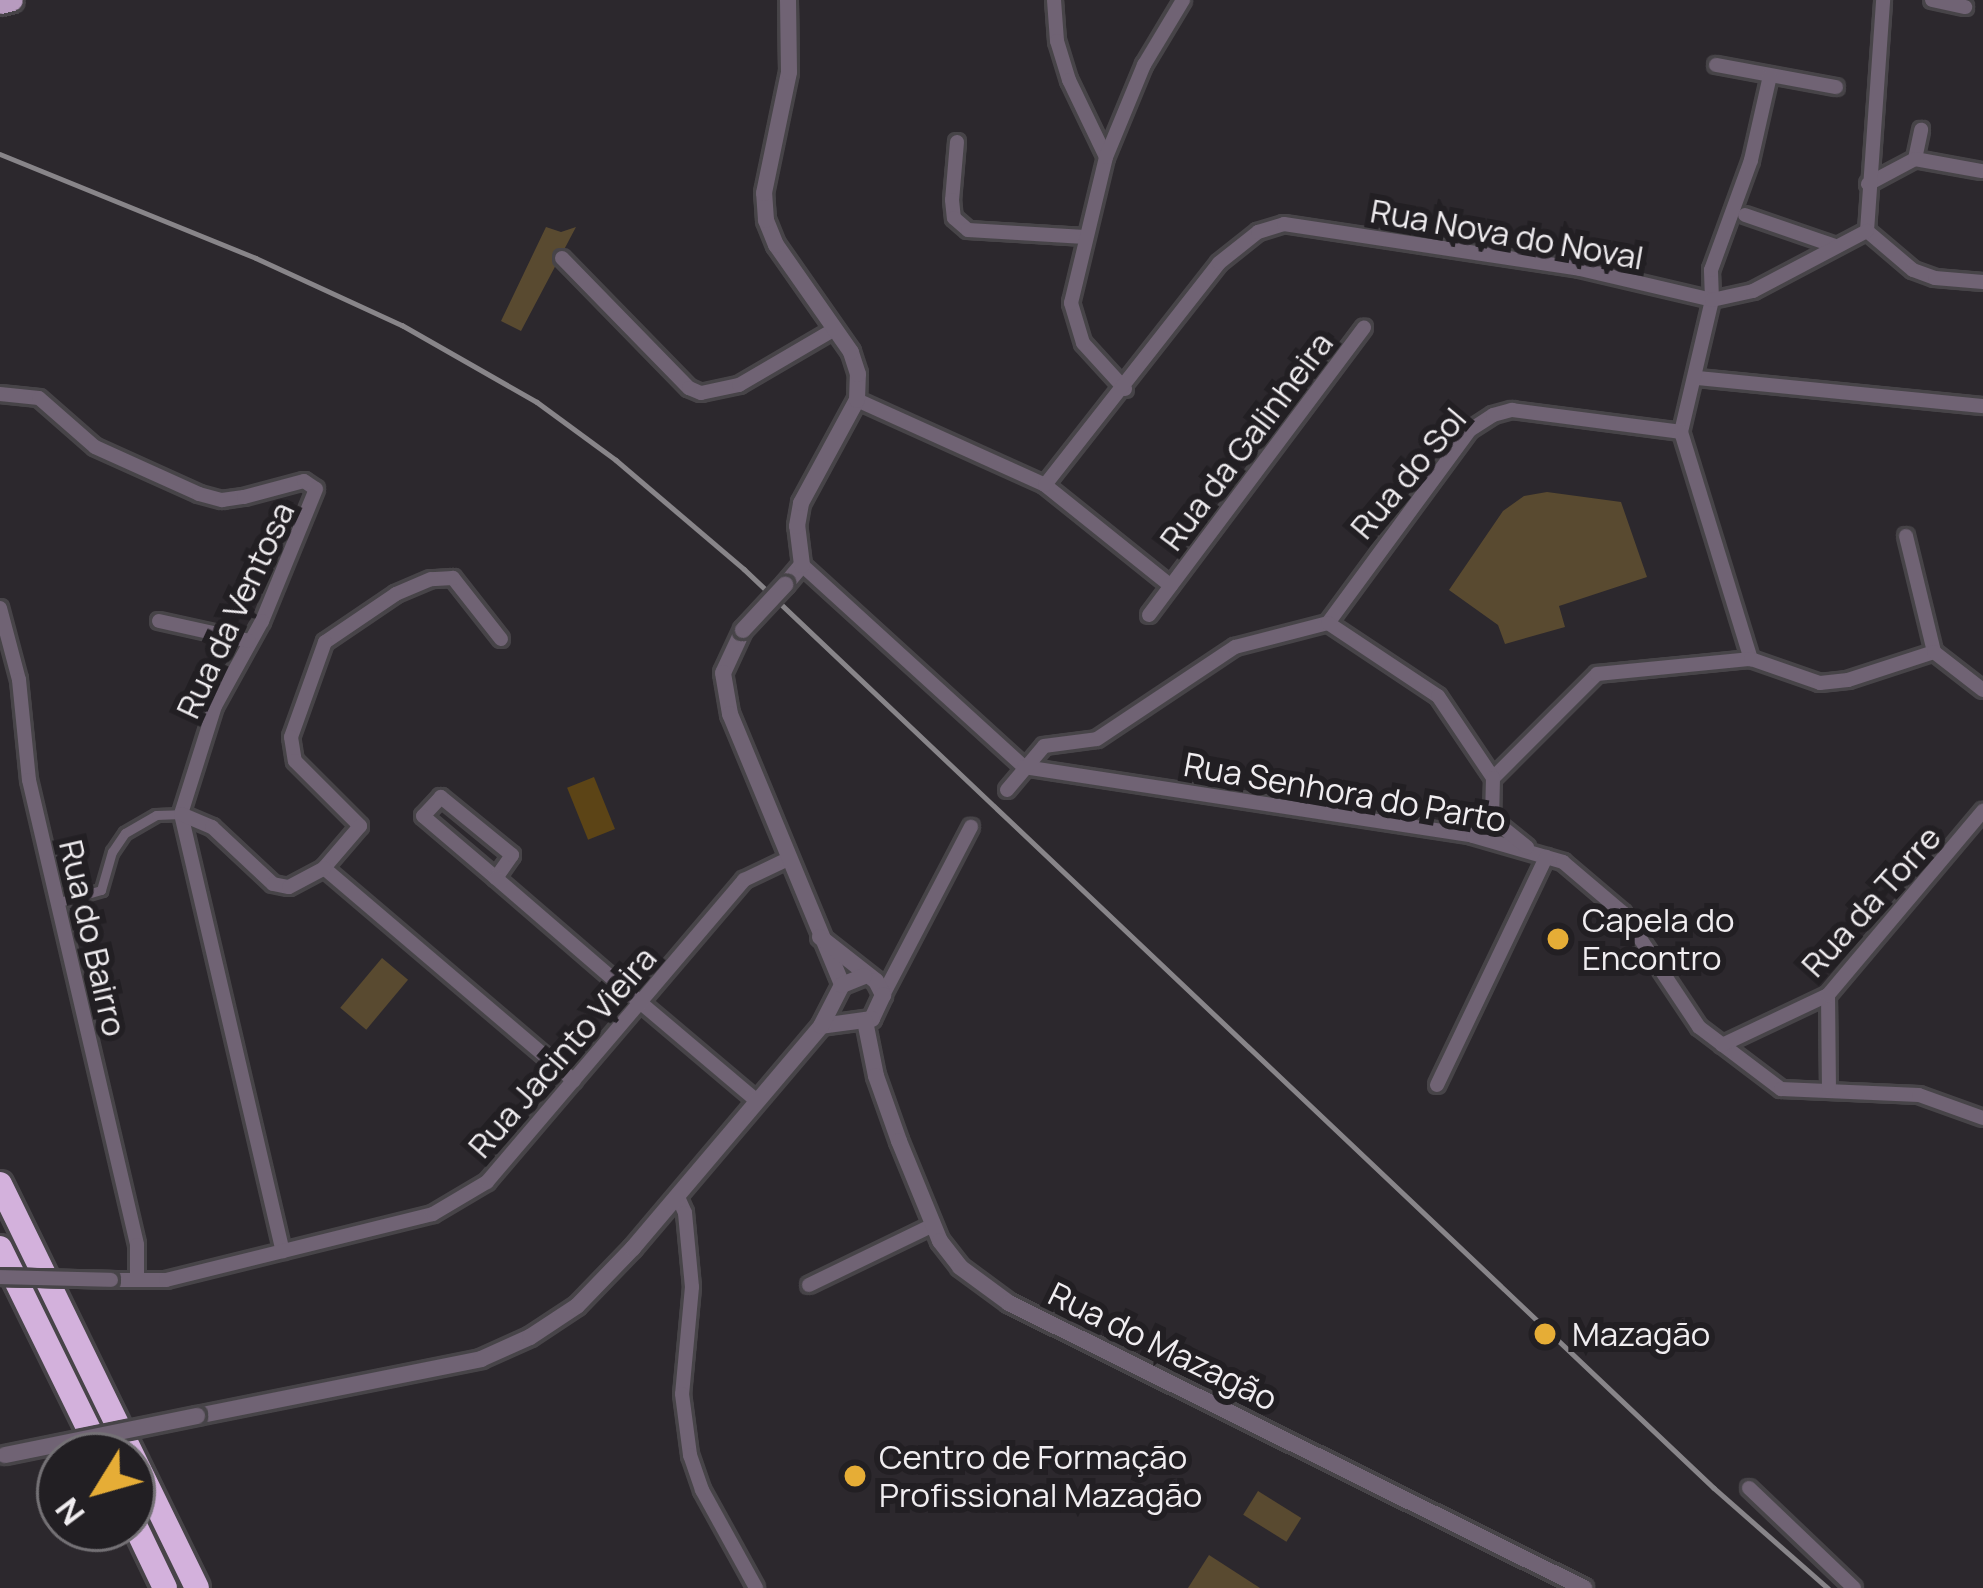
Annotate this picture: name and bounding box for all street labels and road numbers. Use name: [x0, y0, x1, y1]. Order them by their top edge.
street label: Rua Nova do Noval: [1367, 191, 1647, 277]
street label: Rua da Galinheira: [1151, 324, 1341, 558]
street label: Rua do Sol: [1342, 400, 1474, 546]
street label: Rua da Ventosa: [168, 496, 302, 724]
street label: Rua Senhora do Parto: [1181, 744, 1509, 840]
street label: Rua da Torre: [1793, 817, 1949, 985]
street label: Rua do Bairro: [51, 836, 135, 1040]
street label: Rua Jacinto Vieira: [460, 939, 664, 1165]
street label: Rua do Mazagão: [1042, 1274, 1284, 1418]

